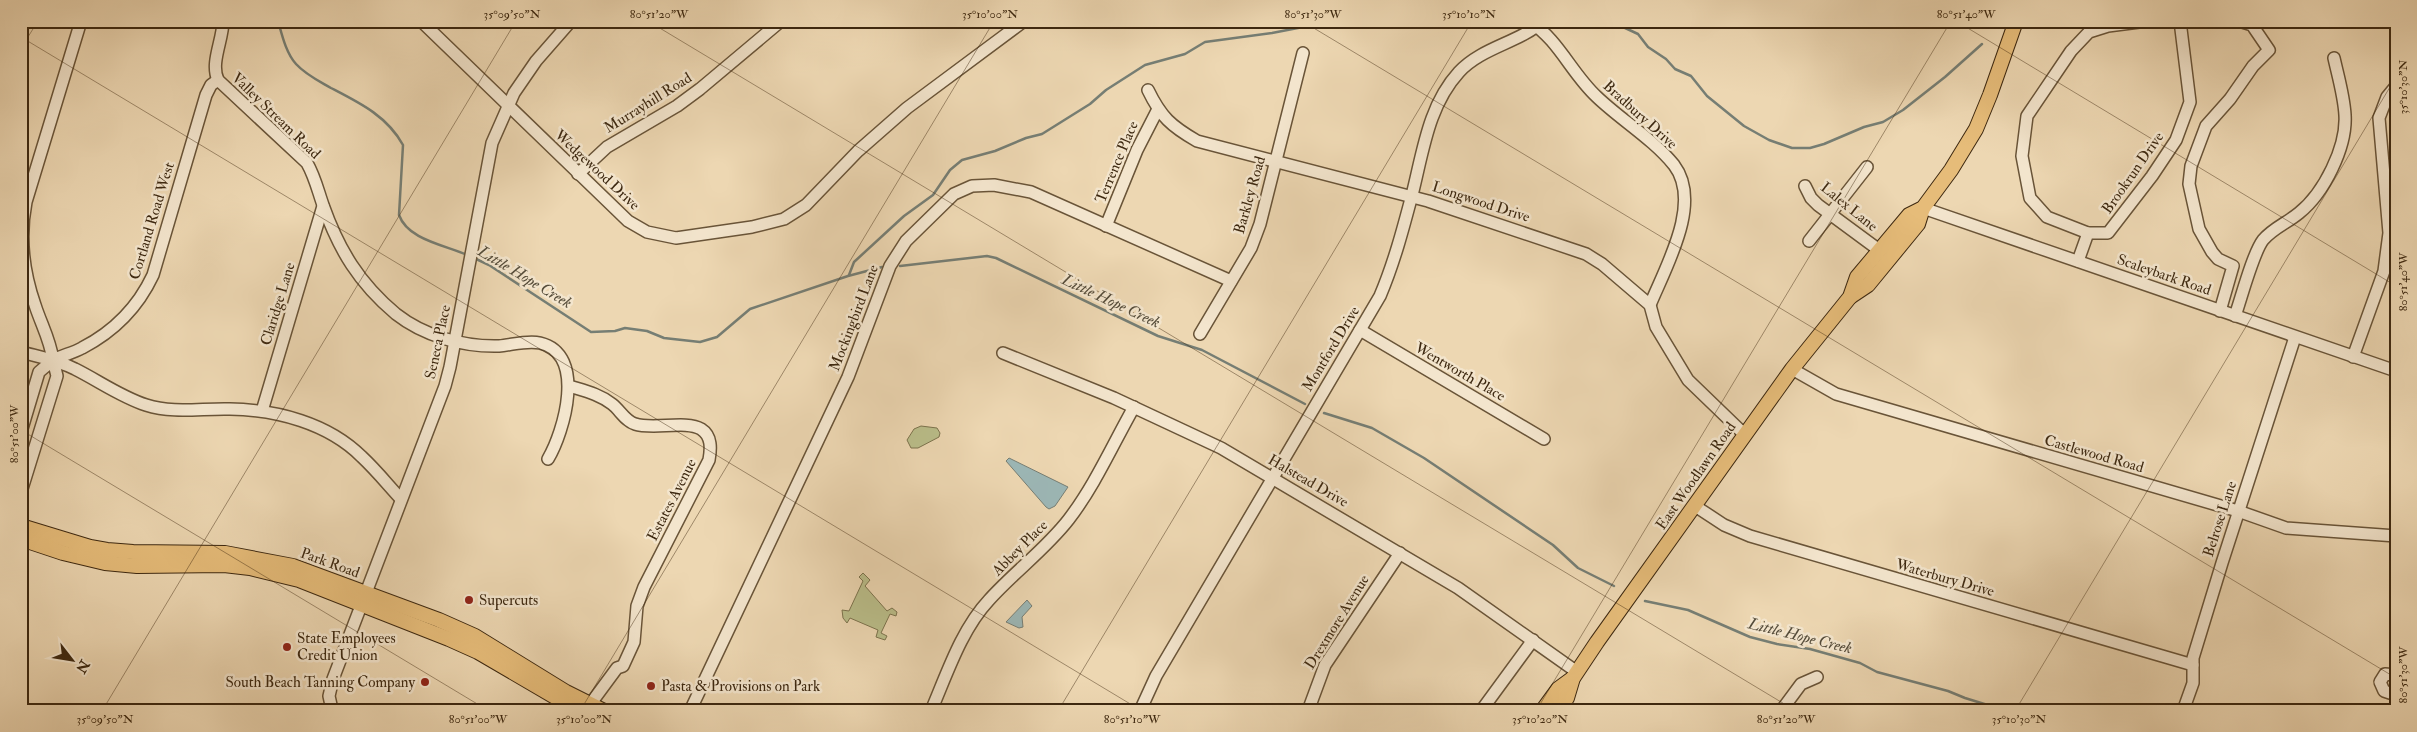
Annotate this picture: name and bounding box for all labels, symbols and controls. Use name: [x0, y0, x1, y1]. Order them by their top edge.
text: 35°09'50"N: [484, 7, 541, 22]
text: 80°51'20"W: [630, 7, 689, 22]
text: 35°10'00"N: [962, 7, 1018, 22]
text: 80°51'30"W: [1285, 7, 1342, 22]
text: 35°10'10"N: [1442, 7, 1496, 22]
text: 80°51'40"W: [1937, 7, 1996, 22]
text: 35°10'30"N: [2396, 60, 2411, 114]
street label: Murrayhill Road: [601, 68, 696, 138]
street label: Valley Stream Road: [227, 69, 325, 164]
street label: Bradbury Drive: [1599, 77, 1681, 153]
street label: Terrence Place: [1091, 118, 1143, 206]
street label: Wedgewood Drive: [550, 125, 644, 214]
street label: Brookrun Drive: [2098, 128, 2168, 218]
street label: Barkley Road: [1230, 153, 1270, 236]
street label: Cortland Road West: [125, 160, 179, 282]
street label: Longwood Drive: [1430, 177, 1532, 227]
street label: Lalex Lane: [1817, 178, 1881, 236]
water label: Little Hope Creek: [473, 241, 576, 313]
street label: Scaleybark Road: [2115, 250, 2214, 300]
text: 80°51'40"W: [2396, 252, 2411, 311]
street label: Claridge Lane: [256, 260, 300, 348]
street label: Mockingbird Lane: [825, 262, 883, 374]
water label: Little Hope Creek: [1058, 269, 1164, 333]
street label: Seneca Place: [421, 303, 455, 381]
street label: Montford Drive: [1298, 303, 1364, 395]
street label: Wentworth Place: [1410, 338, 1509, 406]
text: 80°51'00"W: [7, 404, 22, 463]
street label: East Woodlawn Road: [1652, 418, 1741, 534]
street label: Castlewood Road: [2042, 431, 2147, 477]
street label: Halstead Drive: [1264, 450, 1352, 512]
street label: Estates Avenue: [643, 456, 701, 544]
street label: Belrose Lane: [2199, 479, 2241, 559]
street label: Abbey Place: [987, 516, 1052, 581]
street label: Park Road: [298, 543, 363, 583]
street label: Waterbury Drive: [1893, 555, 1996, 601]
street label: Drexmore Avenue: [1300, 571, 1374, 673]
place label: Supercuts: [479, 591, 538, 611]
marker: Supercuts: [463, 594, 475, 606]
water label: Little Hope Creek: [1745, 613, 1854, 659]
place label: State Employees Credit Union: [297, 629, 396, 665]
north arrow: [48, 634, 98, 684]
marker: State Employees Credit Union: [281, 641, 293, 653]
text: 80°51'30"W: [2396, 646, 2411, 703]
text: N: [72, 656, 94, 677]
place label: South Beach Tanning Company: [225, 673, 415, 693]
marker: South Beach Tanning Company: [419, 676, 431, 688]
place label: Pasta & Provisions on Park: [661, 677, 820, 696]
marker: Pasta & Provisions on Park: [645, 680, 657, 692]
text: 35°09'50"N: [77, 712, 134, 727]
text: 80°51'00"W: [449, 712, 508, 727]
text: 35°10'00"N: [556, 712, 612, 727]
text: 80°51'10"W: [1104, 712, 1161, 727]
text: 35°10'20"N: [1512, 712, 1568, 727]
text: 80°51'20"W: [1757, 712, 1816, 727]
text: 35°10'30"N: [1992, 712, 2046, 727]

